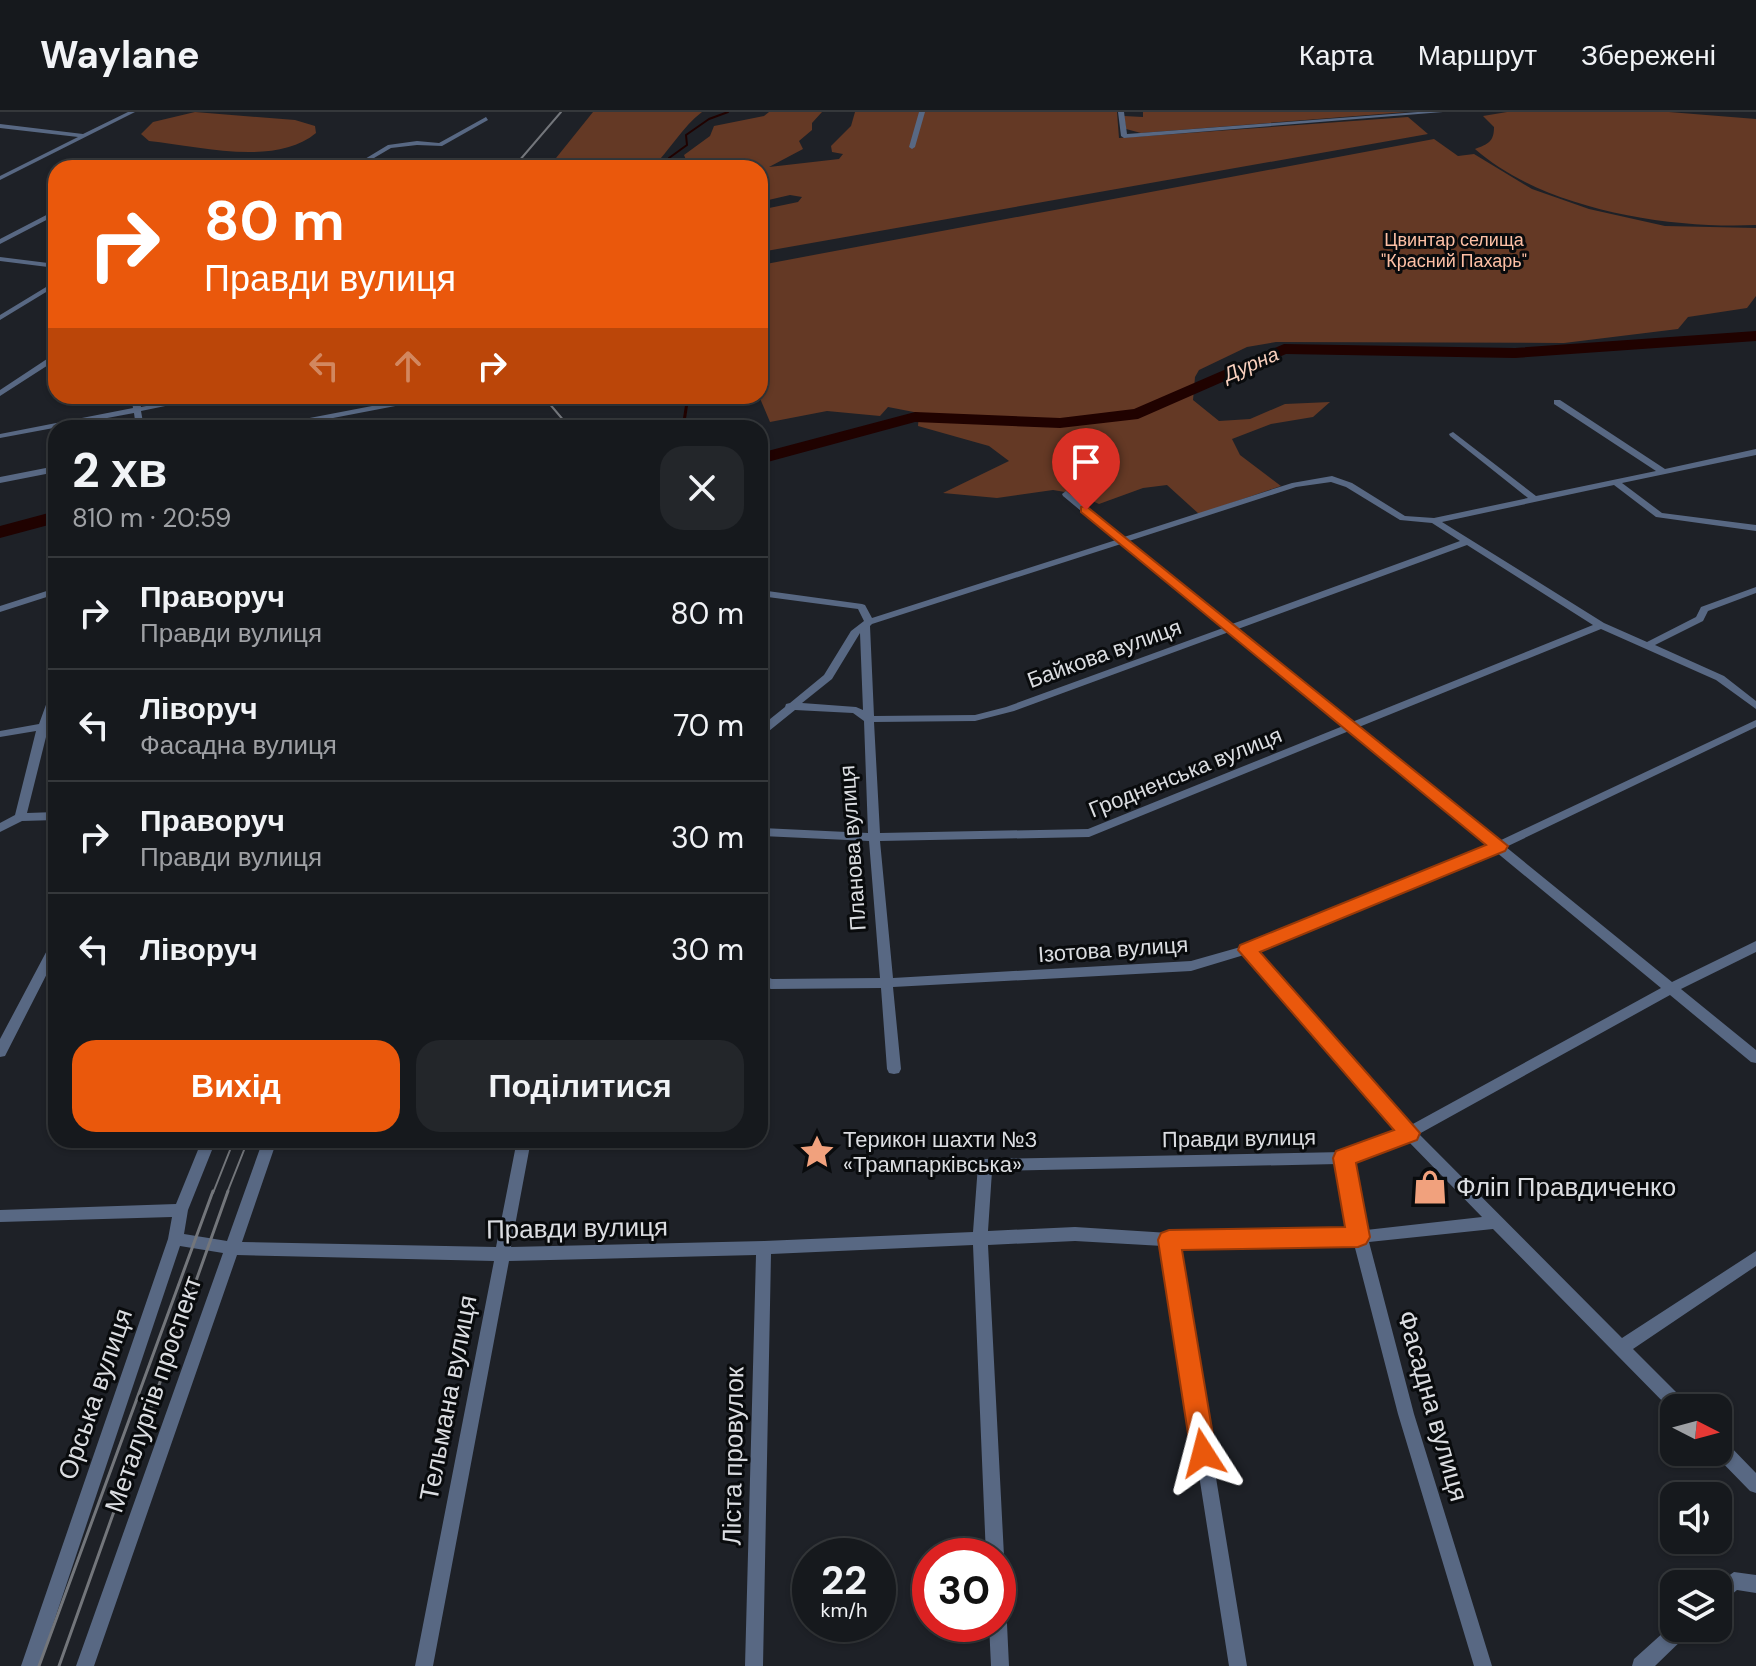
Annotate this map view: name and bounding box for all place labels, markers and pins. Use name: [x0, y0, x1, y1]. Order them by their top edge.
pin: [1052, 428, 1120, 510]
place label: Терикон шахти №3 «Трампарківська»: [843, 1125, 1038, 1179]
place icon: Терикон шахти №3 «Трампарківська»: [798, 1133, 836, 1171]
shop icon: Фліп Правдиченко: [1411, 1168, 1449, 1206]
place label: Фліп Правдиченко: [1456, 1170, 1676, 1204]

